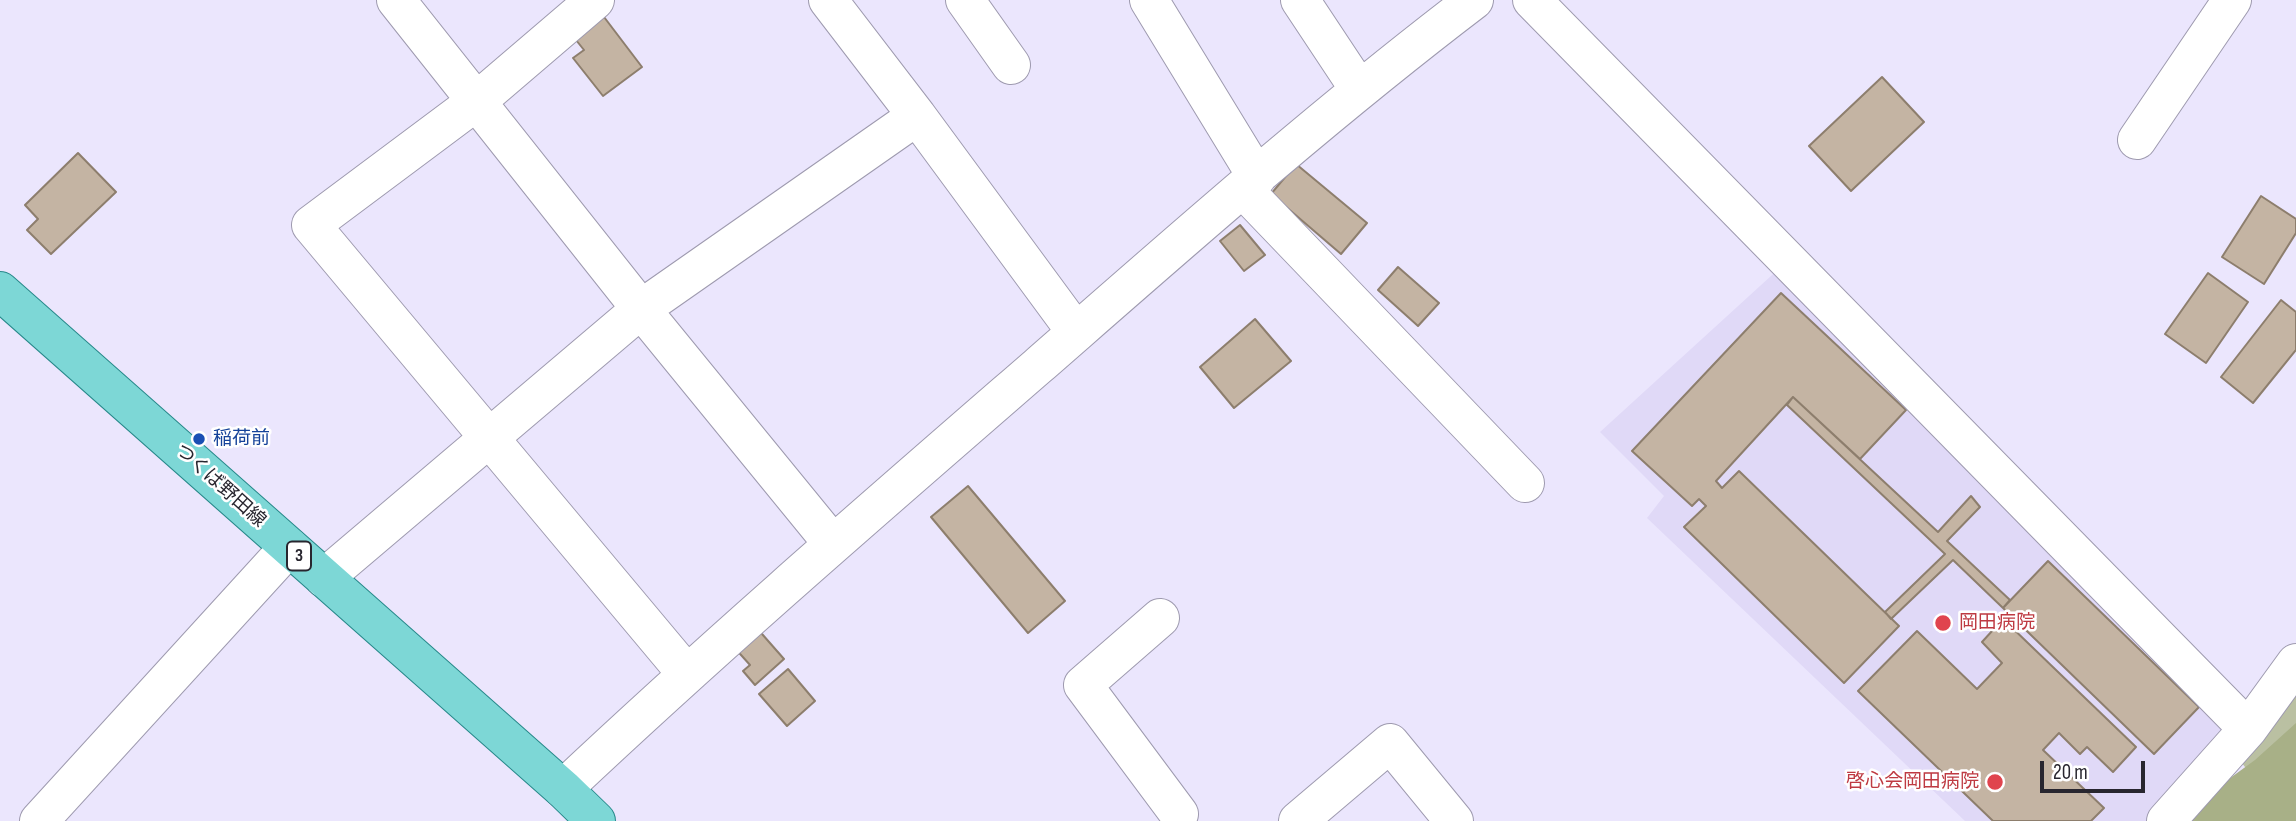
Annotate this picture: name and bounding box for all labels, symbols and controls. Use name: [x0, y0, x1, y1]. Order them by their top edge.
place label: 稲荷前: [213, 428, 270, 450]
marker: 稲荷前: [191, 431, 207, 447]
street label: つくば野田線: [170, 439, 270, 533]
road number: 3: [287, 542, 311, 570]
place label: 岡田病院: [1959, 612, 2035, 634]
marker: 岡田病院: [1933, 613, 1953, 633]
scale bar: [2044, 748, 2149, 792]
text: 20 m: [2053, 760, 2088, 785]
place label: 啓心会岡田病院: [1846, 771, 1979, 793]
marker: 啓心会岡田病院: [1985, 772, 2005, 792]

